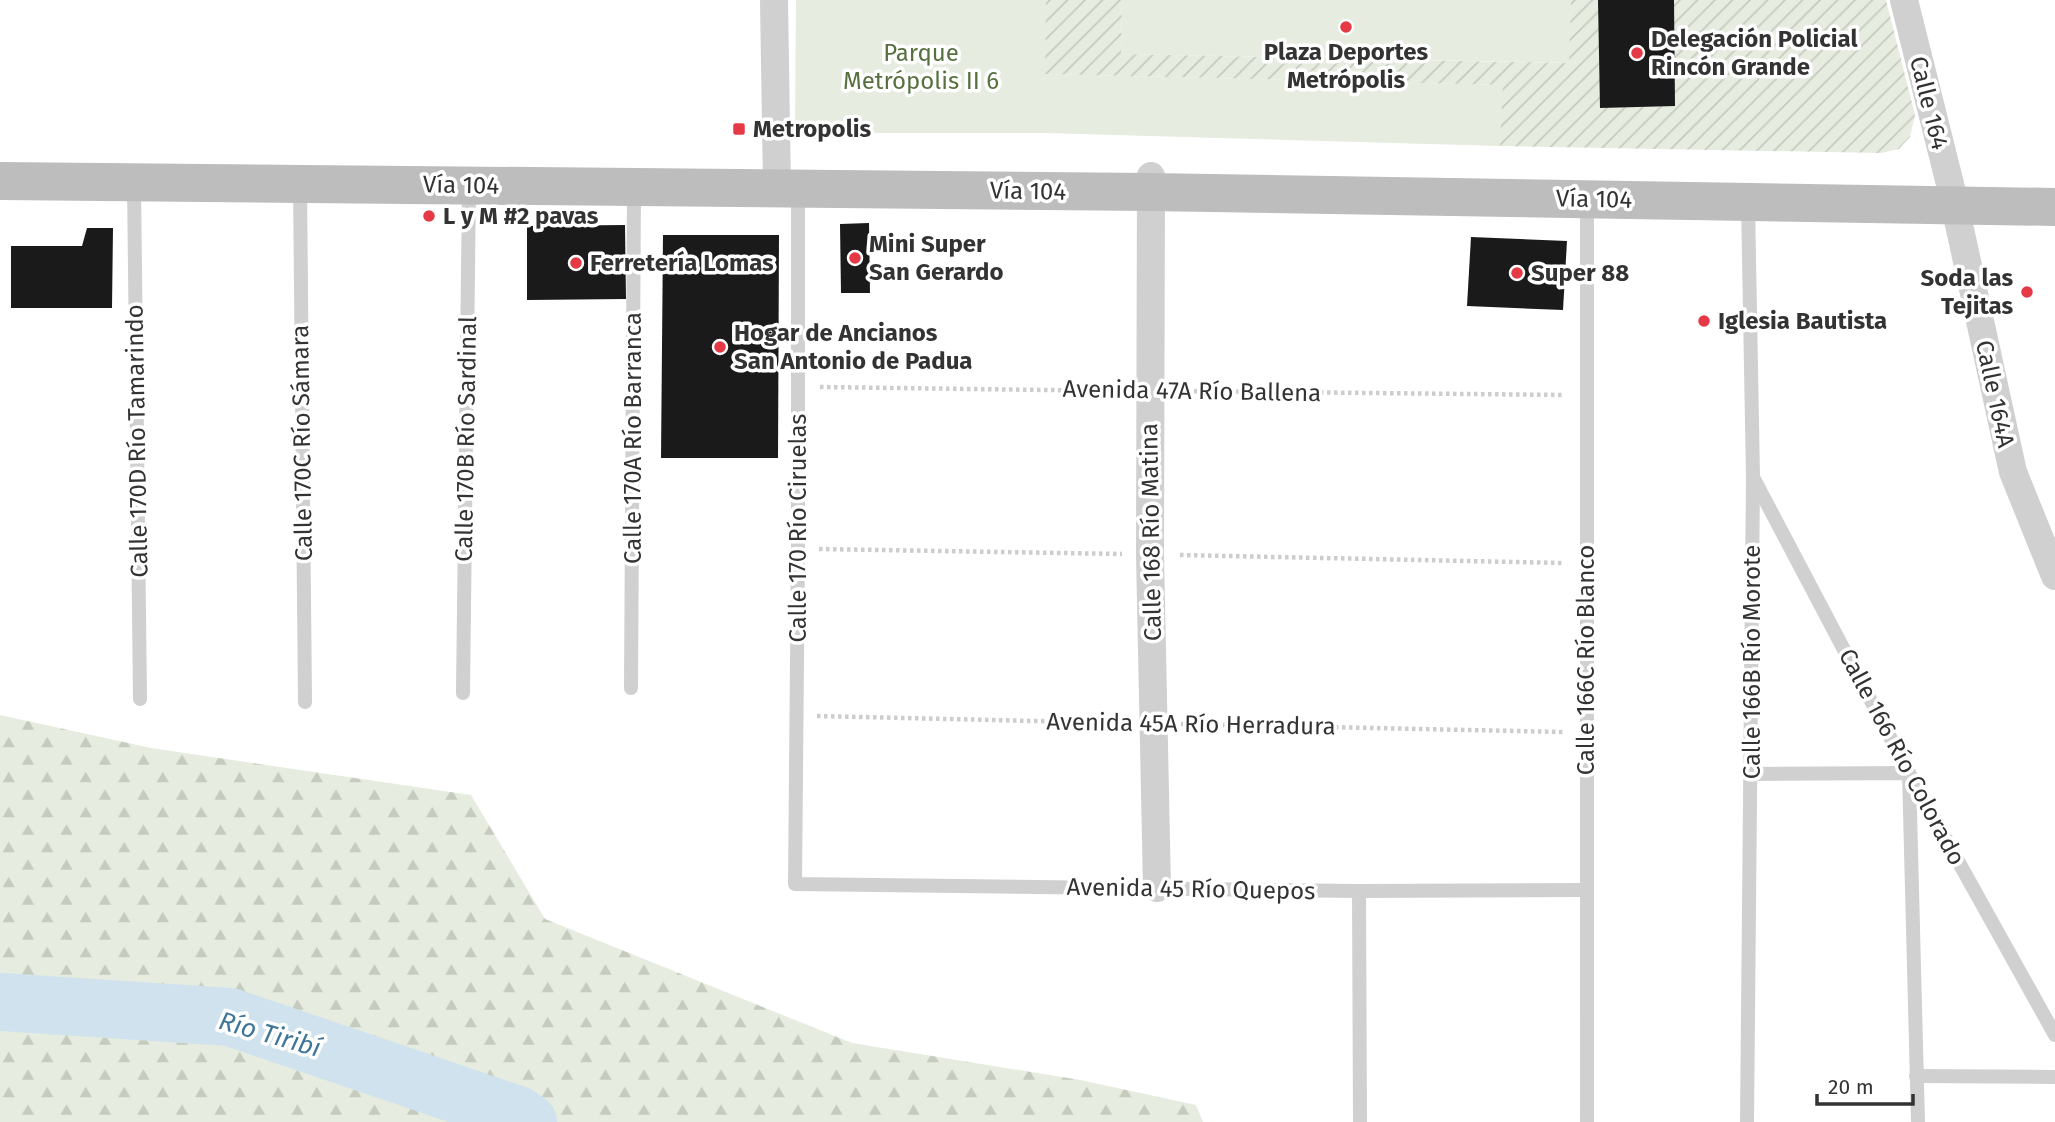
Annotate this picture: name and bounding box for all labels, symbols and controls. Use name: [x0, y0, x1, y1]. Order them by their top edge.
marker: Plaza Deportes Metrópolis: [1338, 19, 1354, 35]
place label: Delegación Policial Rincón Grande: [1651, 25, 1859, 81]
place label: Plaza Deportes Metrópolis: [1264, 38, 1429, 94]
park label: Parque Metrópolis II 6: [843, 39, 999, 95]
marker: Delegación Policial Rincón Grande: [1629, 45, 1645, 61]
street label: Calle 164: [1904, 53, 1954, 153]
place label: Metropolis: [753, 115, 872, 143]
marker: Metropolis: [731, 121, 747, 137]
street label: Vía 104: [423, 170, 500, 200]
street label: Vía 104: [990, 176, 1067, 206]
street label: Vía 104: [1556, 184, 1633, 214]
place label: L y M #2 pavas: [443, 202, 599, 230]
marker: L y M #2 pavas: [421, 208, 437, 224]
place label: Mini Super San Gerardo: [869, 230, 1003, 286]
place label: Ferretería Lomas: [590, 249, 774, 277]
marker: Mini Super San Gerardo: [847, 250, 863, 266]
marker: Ferretería Lomas: [568, 255, 584, 271]
place label: Super 88: [1531, 259, 1629, 287]
place label: Soda las Tejitas: [1921, 264, 2013, 320]
marker: Super 88: [1509, 265, 1525, 281]
marker: Soda las Tejitas: [2019, 284, 2035, 300]
street label: Calle 170D Río Tamarindo: [121, 304, 153, 578]
place label: Iglesia Bautista: [1718, 307, 1887, 335]
street label: Calle 170A Río Barranca: [619, 312, 647, 564]
marker: Iglesia Bautista: [1696, 313, 1712, 329]
street label: Calle 170B Río Sardinal: [450, 316, 482, 562]
place label: Hogar de Ancianos San Antonio de Padua: [734, 319, 973, 375]
street label: Calle 170C Río Sámara: [286, 325, 318, 561]
street label: Calle 164A: [1970, 338, 2020, 451]
marker: Hogar de Ancianos San Antonio de Padua: [712, 339, 728, 355]
street label: Avenida 47A Río Ballena: [1062, 375, 1322, 407]
street label: Calle 170 Río Ciruelas: [784, 413, 812, 643]
street label: Calle 168 Río Matina: [1135, 423, 1167, 641]
street label: Calle 166C Río Blanco: [1572, 545, 1600, 775]
street label: Calle 166B Río Morote: [1738, 545, 1766, 779]
street label: Calle 166 Río Colorado: [1833, 644, 1971, 870]
street label: Avenida 45A Río Herradura: [1046, 707, 1336, 741]
street label: Avenida 45 Río Quepos: [1066, 873, 1316, 905]
water label: Río Tiribí: [215, 1005, 326, 1064]
scale bar: [1817, 1062, 1913, 1106]
text: 20 m: [1828, 1074, 1874, 1100]

